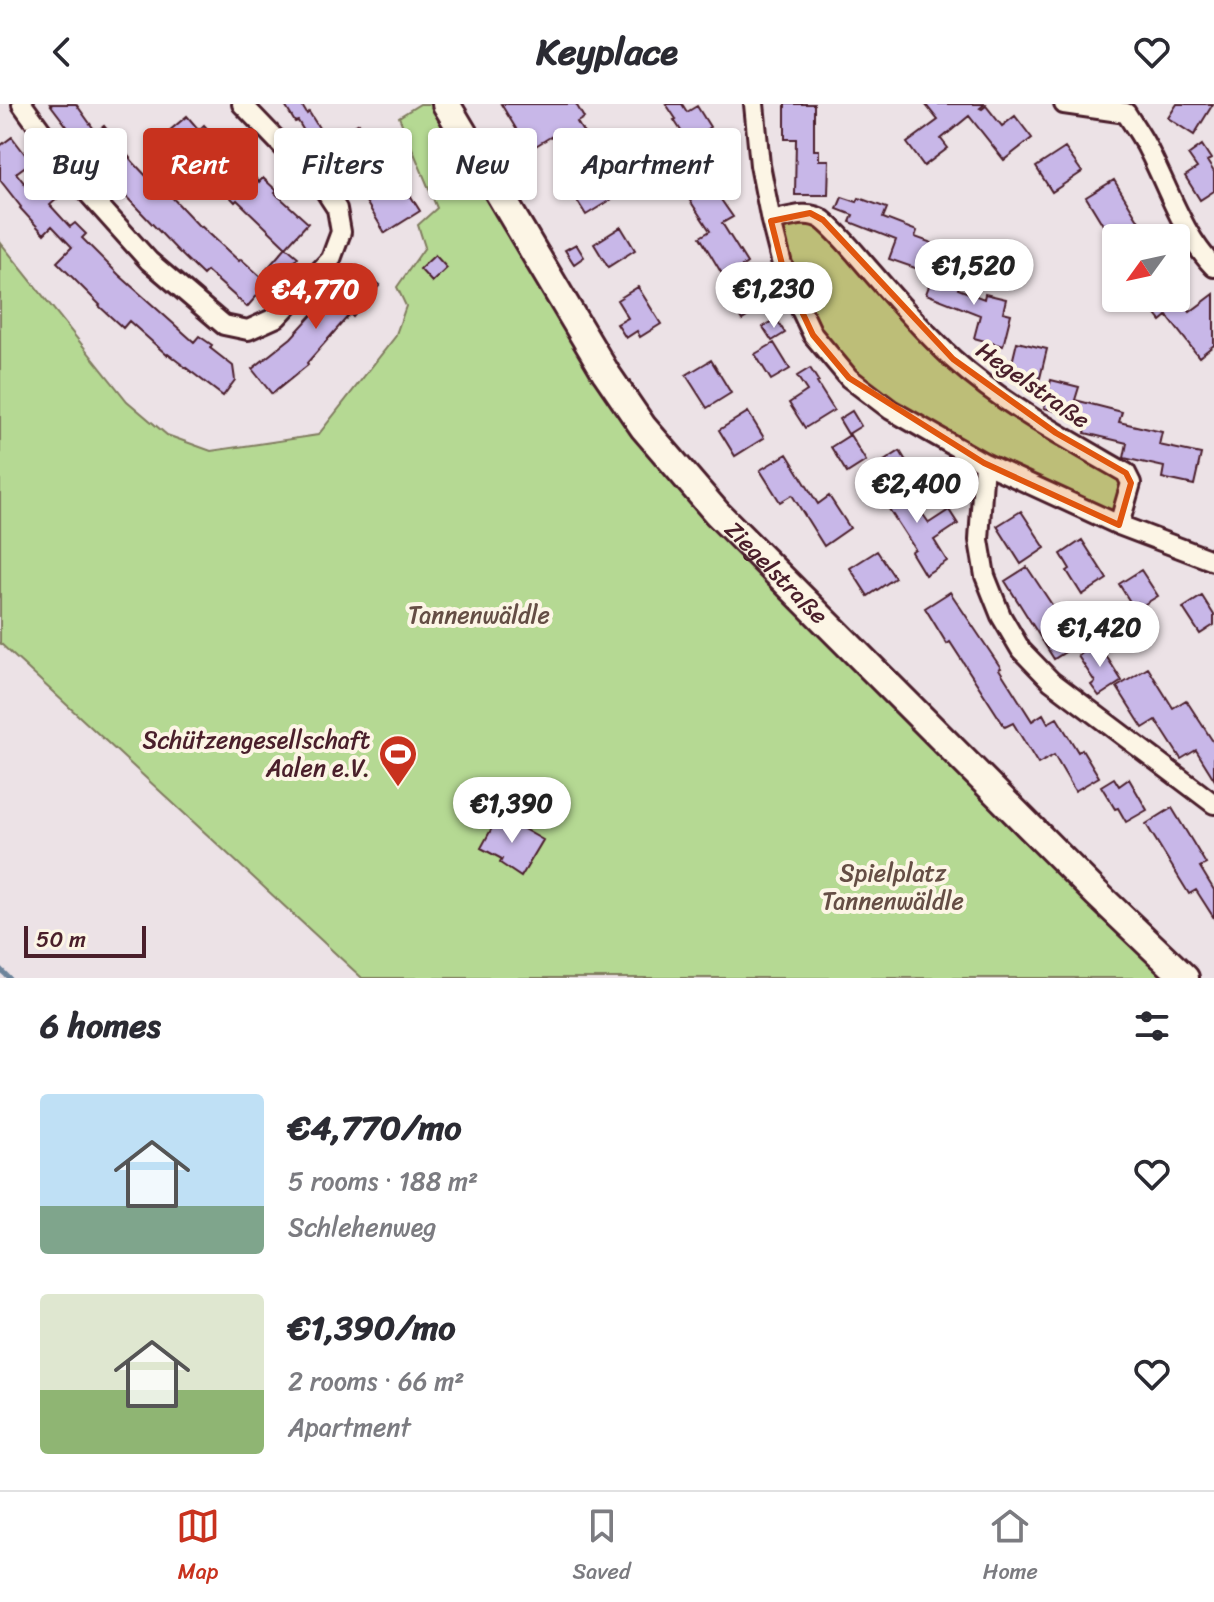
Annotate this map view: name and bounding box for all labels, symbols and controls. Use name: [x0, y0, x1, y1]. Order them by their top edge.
text: Keyplace: [536, 20, 678, 84]
icon: back: [40, 30, 84, 74]
icon: heart: [1130, 30, 1174, 74]
chip: Buy: [24, 128, 127, 200]
chip: Rent: [143, 128, 258, 200]
chip: Filters: [274, 128, 412, 200]
chip: New: [428, 128, 537, 200]
chip: Apartment: [553, 128, 741, 200]
north arrow: [1102, 224, 1190, 312]
map controls: [1102, 224, 1190, 312]
pin: €1,520: [909, 239, 1039, 307]
text: €1,520: [933, 242, 1015, 288]
pin: €1,230: [709, 262, 839, 330]
pin: €4,770: [251, 263, 381, 331]
text: €1,230: [733, 265, 815, 311]
text: €4,770: [273, 266, 359, 312]
street label: Hegelstraße: [967, 330, 1099, 440]
pin: €2,400: [852, 457, 982, 525]
text: €2,400: [873, 460, 961, 506]
street label: Ziegelstraße: [714, 510, 838, 635]
park label: Tannenwäldle: [408, 594, 550, 636]
pin: €1,420: [1035, 601, 1165, 669]
text: €1,420: [1058, 604, 1142, 650]
place label: Schützengesellschaft Aalen e.V.: [143, 719, 371, 789]
sports icon: Schützengesellschaft Aalen e.V.: [377, 733, 419, 788]
pin: €1,390: [447, 777, 577, 845]
text: €1,390: [471, 780, 553, 826]
park label: Spielplatz Tannenwäldle: [822, 852, 964, 922]
text: 50 m: [36, 920, 86, 959]
scale bar: [24, 922, 146, 958]
text: 6 homes: [40, 996, 161, 1056]
icon: filters: [1130, 1004, 1174, 1048]
text: €4,770/mo: [288, 1098, 462, 1158]
icon: home: [104, 1126, 200, 1222]
icon: heart: [1130, 1152, 1174, 1196]
text: 5 rooms · 188 m²: [288, 1158, 478, 1204]
text: Schlehenweg: [288, 1204, 436, 1250]
text: €1,390/mo: [288, 1298, 456, 1358]
icon: home: [104, 1326, 200, 1422]
icon: heart: [1130, 1352, 1174, 1396]
text: 2 rooms · 66 m²: [288, 1358, 464, 1404]
text: Apartment: [288, 1404, 411, 1450]
tab: Map: [176, 1504, 220, 1591]
tab: Saved: [573, 1504, 631, 1591]
tab: Home: [983, 1504, 1038, 1591]

